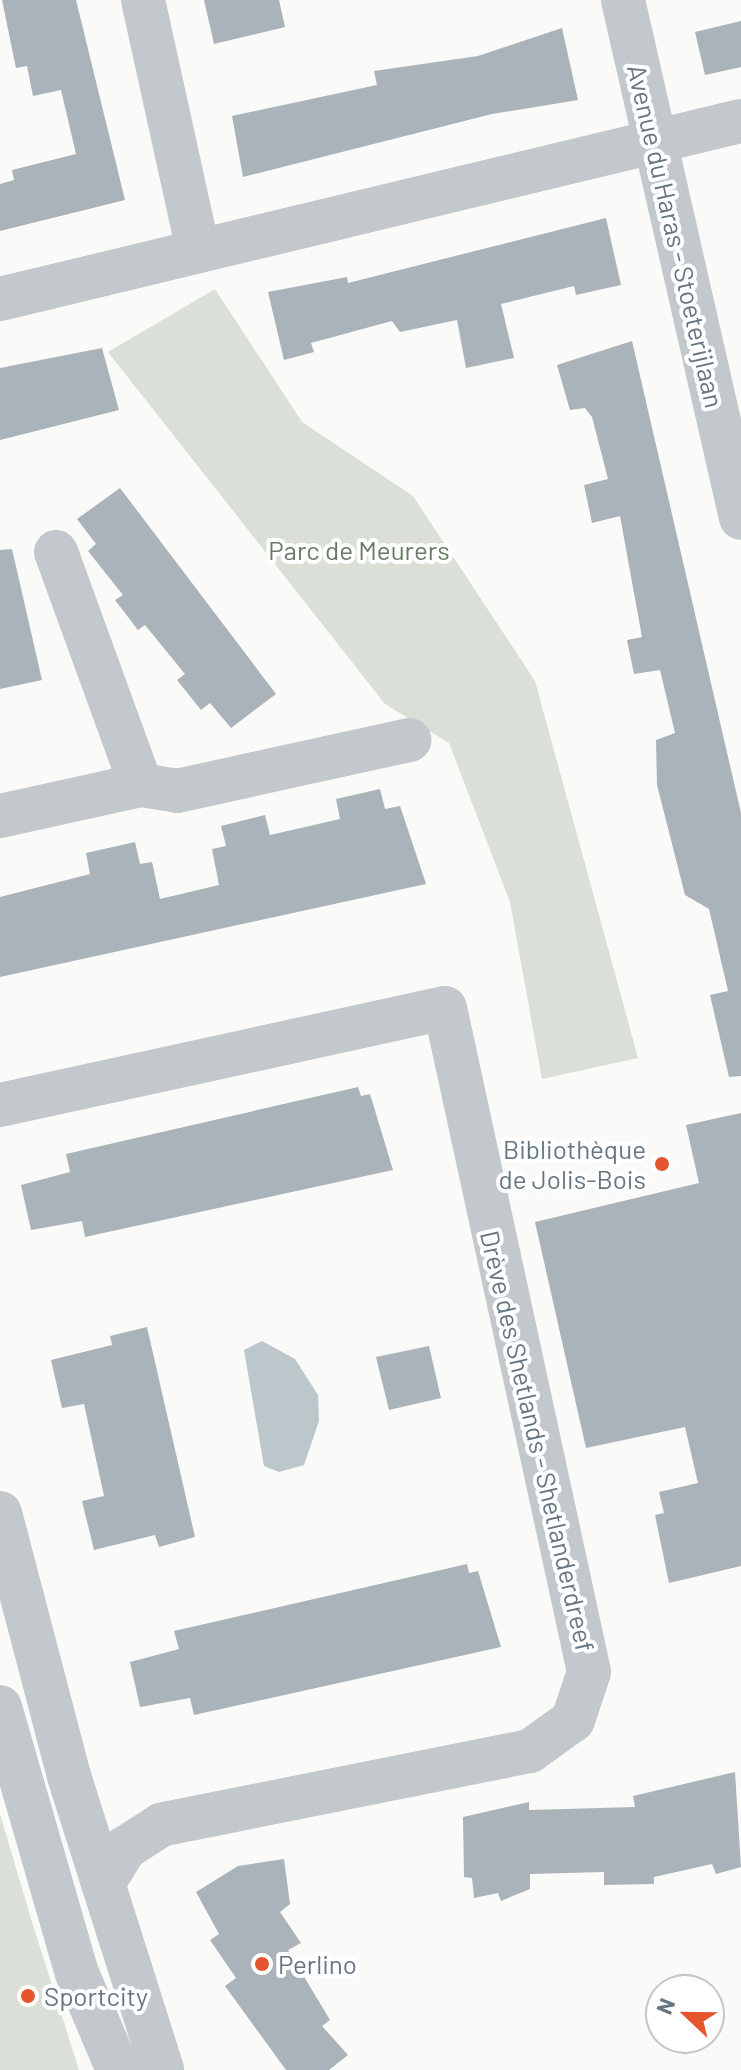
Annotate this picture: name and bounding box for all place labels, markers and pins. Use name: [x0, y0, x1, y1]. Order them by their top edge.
place label: Bibliothèque de Jolis-Bois: [499, 1133, 646, 1194]
marker: Bibliothèque de Jolis-Bois: [653, 1155, 671, 1173]
place label: Perlino: [278, 1948, 357, 1980]
marker: Perlino: [253, 1955, 271, 1973]
place label: Sportcity: [44, 1980, 148, 2012]
marker: Sportcity: [19, 1987, 37, 2005]

